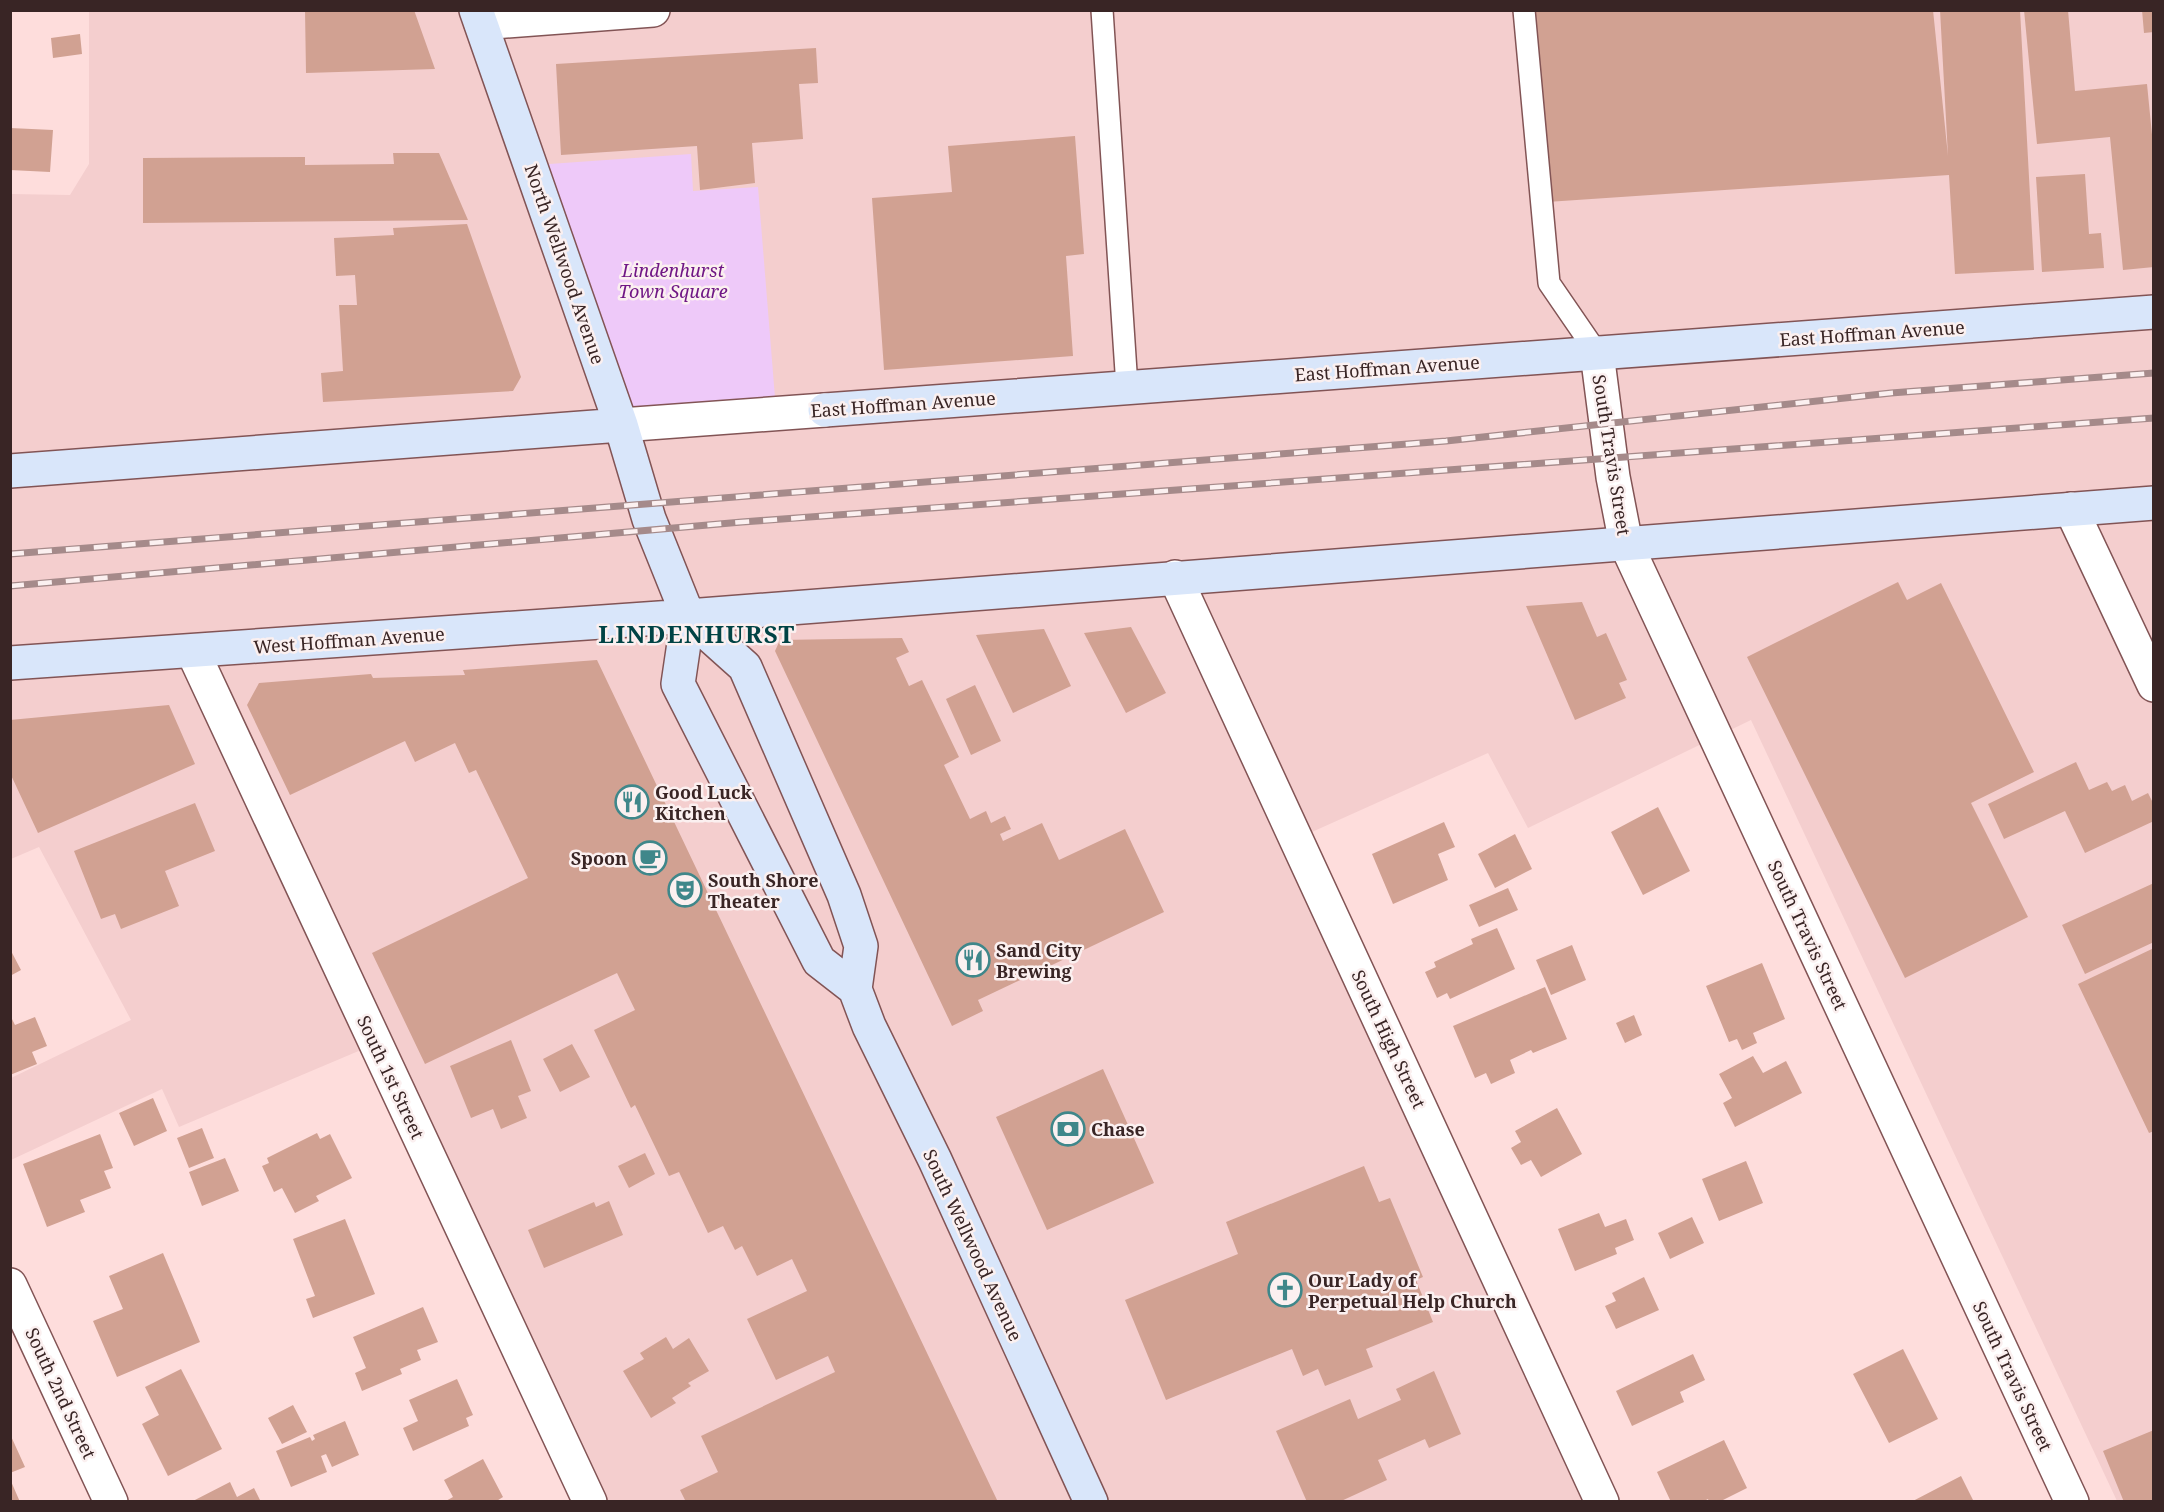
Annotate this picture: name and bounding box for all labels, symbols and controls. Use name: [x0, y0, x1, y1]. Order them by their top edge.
street label: North Wellwood Avenue: [519, 161, 611, 367]
park label: Lindenhurst Town Square: [618, 258, 728, 303]
street label: East Hoffman Avenue: [1779, 315, 1965, 351]
street label: East Hoffman Avenue: [1294, 350, 1480, 386]
street label: South Travis Street: [1587, 373, 1637, 537]
street label: East Hoffman Avenue: [810, 386, 996, 422]
district label: LINDENHURST: [598, 617, 796, 650]
street label: West Hoffman Avenue: [253, 621, 445, 659]
place label: Good Luck Kitchen: [655, 780, 753, 825]
restaurant icon: Good Luck Kitchen: [614, 784, 650, 820]
cafe icon: Spoon: [632, 840, 668, 876]
place label: Spoon: [571, 846, 627, 870]
street label: South Travis Street: [1763, 856, 1853, 1014]
place label: South Shore Theater: [708, 868, 819, 913]
theatre icon: South Shore Theater: [667, 872, 703, 908]
place label: Sand City Brewing: [996, 938, 1082, 983]
restaurant icon: Sand City Brewing: [955, 942, 991, 978]
street label: South High Street: [1346, 966, 1432, 1112]
street label: South 1st Street: [352, 1011, 430, 1143]
bank icon: Chase: [1050, 1111, 1086, 1147]
place label: Chase: [1091, 1117, 1145, 1141]
street label: South Wellwood Avenue: [918, 1145, 1028, 1345]
place label: Our Lady of Perpetual Help Church: [1308, 1268, 1517, 1313]
church icon: Our Lady of Perpetual Help Church: [1267, 1272, 1303, 1308]
street label: South Travis Street: [1968, 1297, 2058, 1455]
street label: South 2nd Street: [20, 1324, 102, 1462]

